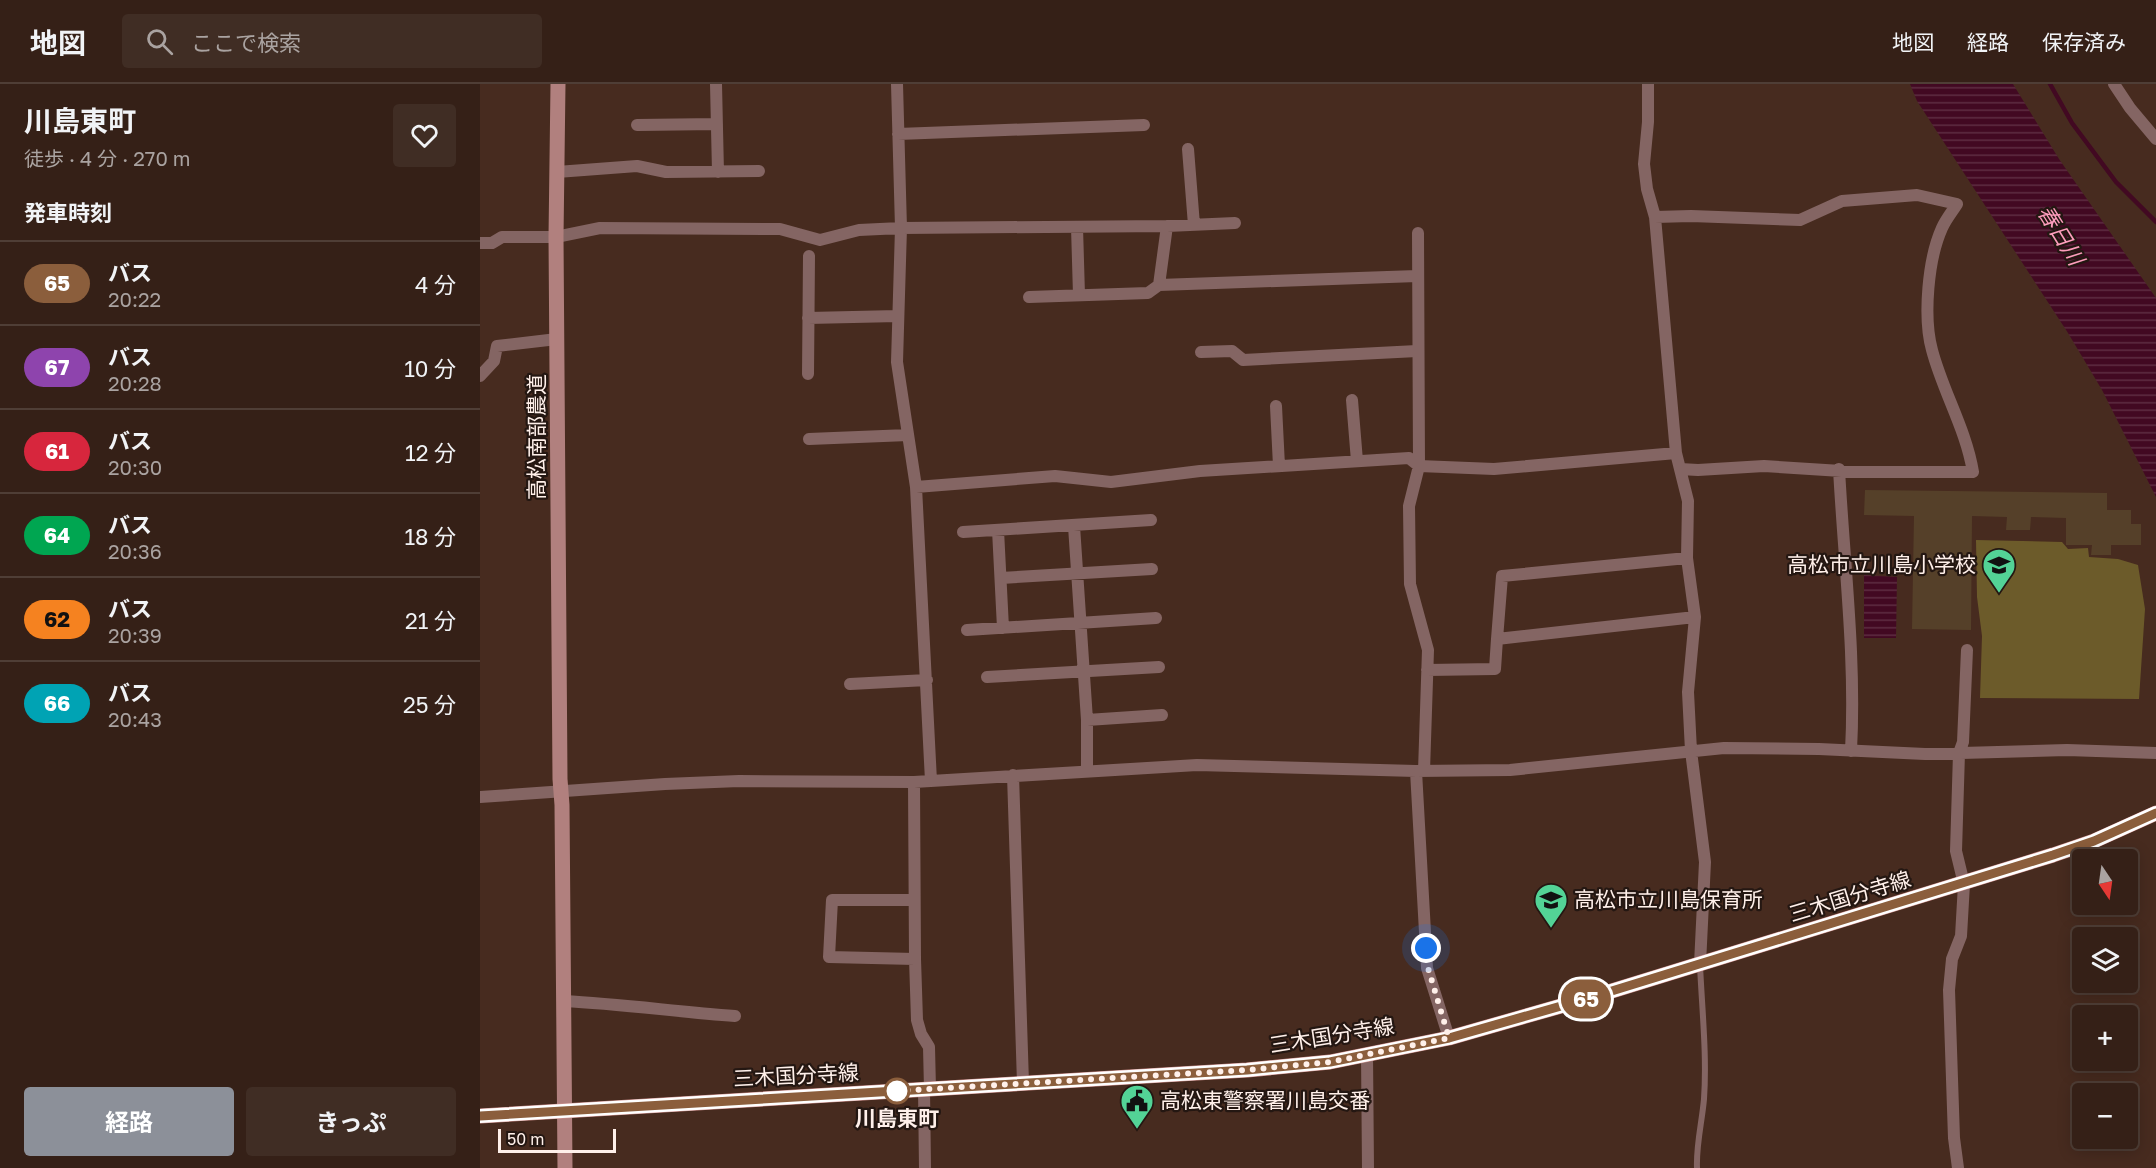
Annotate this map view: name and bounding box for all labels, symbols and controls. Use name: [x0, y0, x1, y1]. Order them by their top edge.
search box: [122, 14, 542, 68]
icon: search: [143, 25, 176, 58]
text: 地図: [30, 26, 86, 59]
text: ここで検索: [191, 29, 301, 56]
text: 地図: [1892, 29, 1934, 55]
text: 経路: [1967, 29, 2009, 55]
text: 保存済み: [2042, 29, 2126, 55]
text: 川島東町: [24, 104, 136, 137]
button: heart: [393, 104, 456, 167]
text: 徒歩 · 4 分 · 270 m: [24, 146, 191, 170]
text: 発車時刻: [24, 199, 112, 226]
water label: 春日川: [2032, 200, 2091, 272]
text: バス: [108, 259, 152, 286]
text: 65: [44, 270, 70, 296]
text: 4 分: [415, 271, 456, 298]
text: 20:22: [108, 287, 161, 311]
text: バス: [108, 343, 152, 370]
text: 67: [45, 354, 69, 380]
text: 10 分: [404, 355, 456, 382]
text: 20:28: [108, 371, 162, 395]
street label: 高松南部農道: [523, 374, 549, 500]
text: バス: [108, 427, 152, 454]
text: 61: [45, 438, 69, 464]
text: 12 分: [405, 439, 456, 466]
text: 20:30: [108, 455, 162, 479]
text: バス: [108, 511, 152, 538]
text: 64: [44, 522, 70, 548]
text: 18 分: [404, 523, 456, 550]
text: 20:36: [108, 539, 162, 563]
school or university icon: 高松市立川島小学校: [1981, 547, 2017, 594]
place label: 高松市立川島小学校: [1787, 551, 1976, 577]
text: バス: [108, 595, 152, 622]
text: 62: [44, 606, 70, 632]
text: 21 分: [405, 607, 456, 634]
text: 20:39: [108, 623, 162, 647]
text: バス: [108, 679, 152, 706]
text: 66: [44, 690, 70, 716]
text: 25 分: [403, 691, 456, 718]
text: 20:43: [108, 707, 162, 731]
north arrow: [2072, 849, 2138, 915]
map controls: [2072, 849, 2138, 1149]
street label: 三木国分寺線: [1786, 865, 1914, 927]
school or university icon: 高松市立川島保育所: [1533, 882, 1569, 929]
place label: 高松市立川島保育所: [1574, 886, 1763, 912]
button: layers: [2072, 927, 2138, 993]
your location: [1411, 933, 1441, 963]
line badge: 65: [1559, 980, 1613, 1018]
text: 65: [1573, 986, 1599, 1012]
button: +: [2072, 1005, 2138, 1071]
street label: 三木国分寺線: [1268, 1012, 1396, 1058]
street label: 三木国分寺線: [732, 1059, 860, 1091]
marker: 川島東町: [884, 1078, 910, 1104]
public building icon: 高松東警察署川島交番: [1119, 1083, 1155, 1130]
button: −: [2072, 1083, 2138, 1149]
button: 経路: [24, 1087, 234, 1156]
button: きっぷ: [246, 1087, 456, 1156]
place label: 高松東警察署川島交番: [1160, 1087, 1370, 1113]
place label: 川島東町: [855, 1105, 939, 1131]
scale bar: [498, 1126, 616, 1154]
text: 50 m: [507, 1129, 544, 1149]

